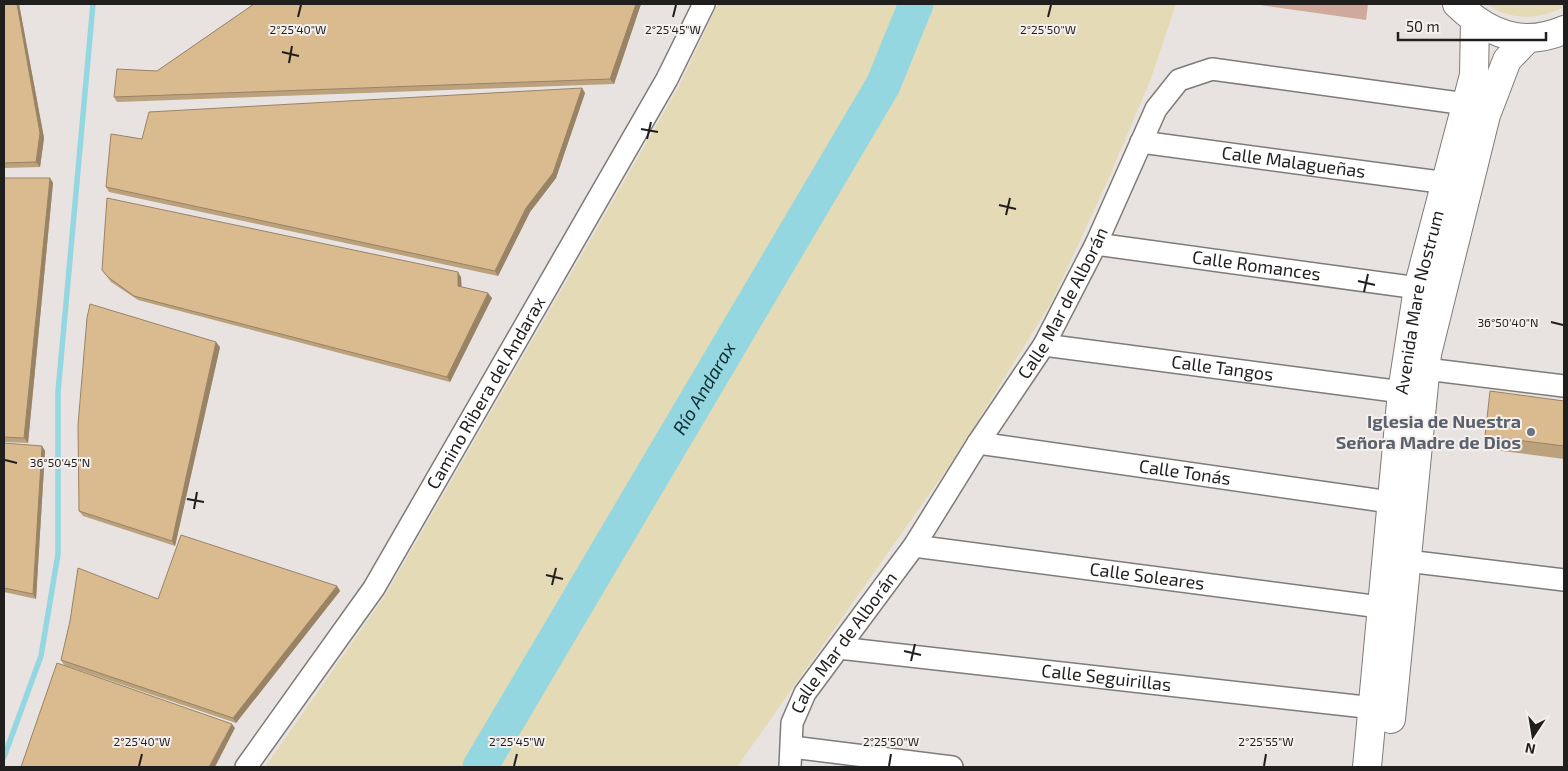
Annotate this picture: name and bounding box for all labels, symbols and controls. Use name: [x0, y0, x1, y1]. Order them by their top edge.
scale bar: [1398, 10, 1546, 42]
text: 50 m: [1406, 17, 1440, 35]
text: 2°25'40"W: [270, 22, 326, 36]
text: 2°25'45"W: [645, 22, 701, 36]
text: 2°25'50"W: [1020, 22, 1076, 36]
street label: Calle Malagueñas: [1220, 141, 1367, 182]
street label: Avenida Mare Nostrum: [1390, 208, 1448, 396]
street label: Calle Mar de Alborán: [1012, 224, 1112, 383]
street label: Calle Romances: [1191, 245, 1322, 285]
street label: Camino Ribera del Andarax: [421, 292, 550, 493]
text: 36°50'40"N: [1477, 315, 1539, 329]
water label: Río Andarax: [667, 337, 740, 438]
street label: Calle Tangos: [1170, 350, 1275, 385]
place label: Iglesia de Nuestra Señora Madre de Dios: [1336, 410, 1521, 453]
marker: Iglesia de Nuestra Señora Madre de Dios: [1525, 426, 1537, 438]
street label: Calle Tonás: [1138, 454, 1232, 489]
text: 36°50'45"N: [30, 455, 90, 469]
street label: Calle Soleares: [1088, 557, 1206, 594]
street label: Calle Mar de Alborán: [785, 567, 901, 717]
street label: Calle Seguirillas: [1040, 659, 1173, 695]
north arrow: [1508, 711, 1558, 761]
text: 2°25'40"W: [114, 734, 170, 748]
text: 2°25'45"W: [489, 734, 545, 748]
text: 2°25'50"W: [863, 734, 919, 748]
text: 2°25'55"W: [1238, 734, 1294, 748]
text: N: [1523, 740, 1537, 759]

